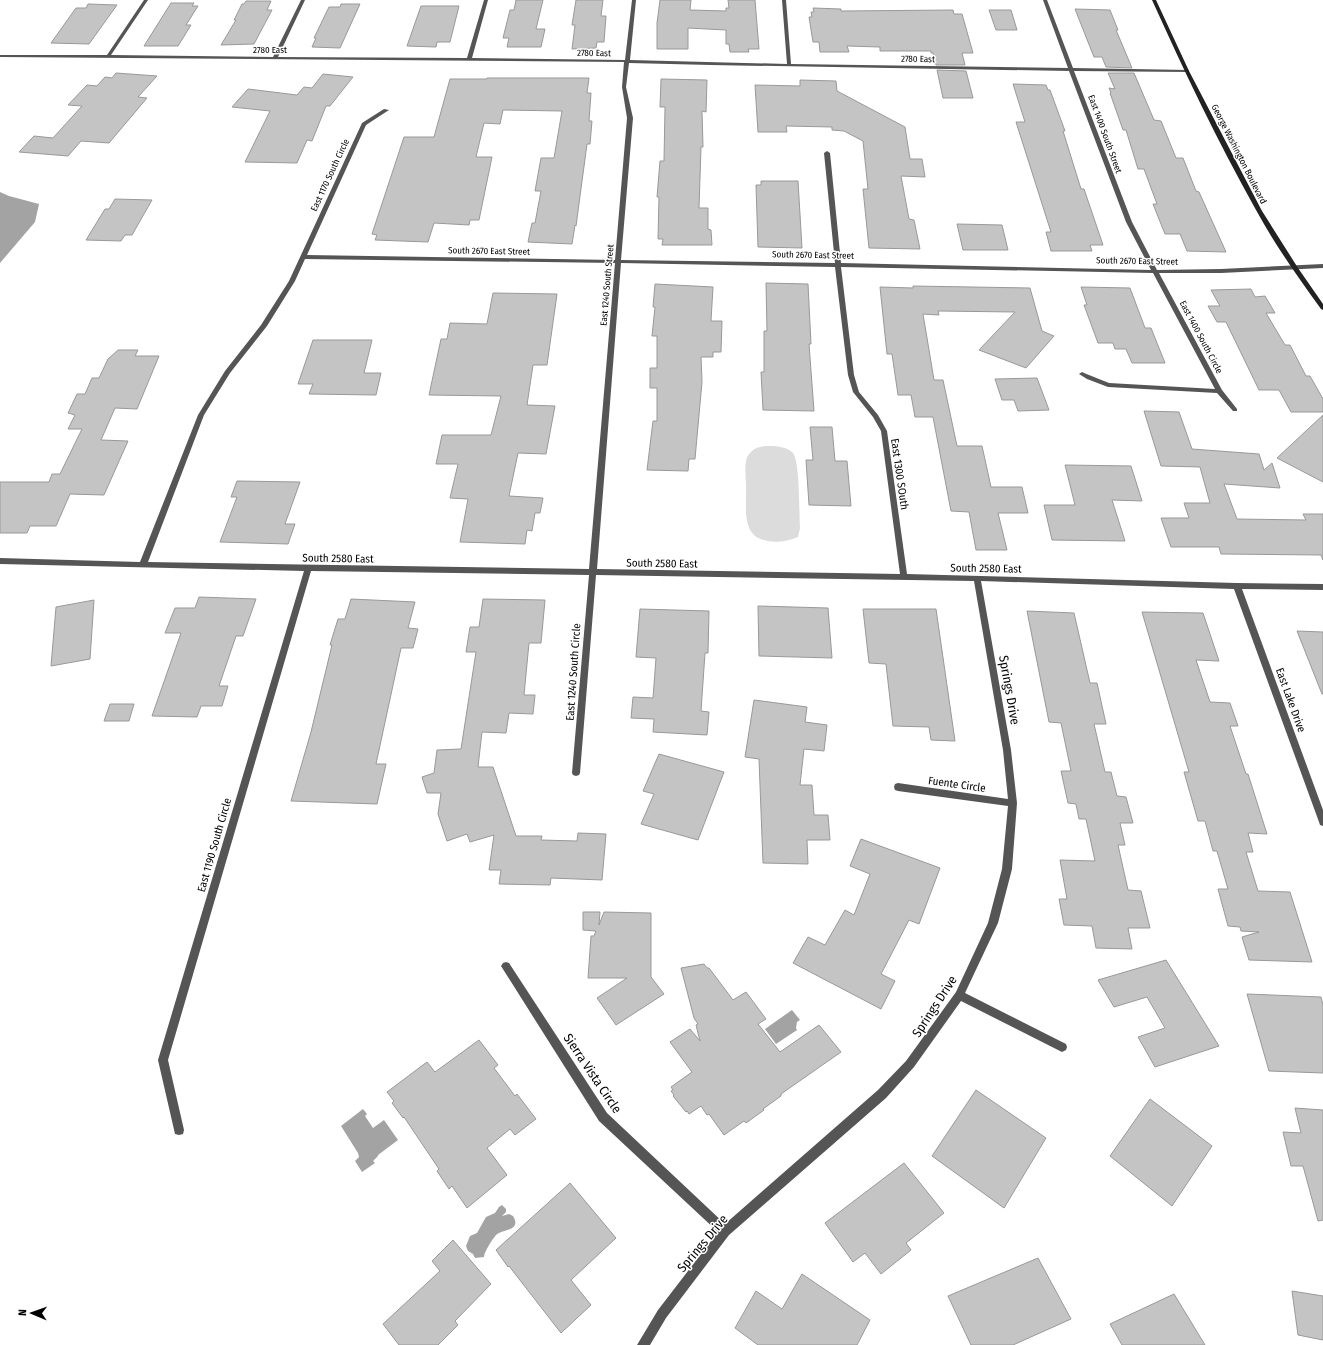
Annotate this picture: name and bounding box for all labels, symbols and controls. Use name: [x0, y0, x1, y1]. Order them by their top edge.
street label: 2780 East: [253, 45, 287, 55]
street label: 2780 East: [577, 48, 611, 58]
street label: 2780 East: [901, 54, 935, 64]
street label: East 1400 South Street: [1086, 93, 1124, 175]
street label: George Washington Boulevard: [1210, 103, 1269, 205]
street label: East 1170 South Circle: [309, 137, 351, 213]
street label: East 1240 South Street: [598, 244, 616, 326]
street label: South 2670 East Street: [448, 245, 530, 257]
street label: South 2670 East Street: [772, 249, 854, 261]
street label: South 2670 East Street: [1096, 255, 1178, 267]
street label: East 1400 South Circle: [1178, 299, 1225, 375]
street label: East 1300 SOuth: [888, 437, 911, 511]
street label: South 2580 East: [302, 551, 374, 566]
street label: South 2580 East: [626, 556, 698, 571]
street label: South 2580 East: [950, 561, 1022, 576]
street label: East 1240 South Circle: [564, 623, 583, 721]
street label: Springs Drive: [996, 654, 1023, 726]
street label: East Lake Drive: [1273, 666, 1308, 734]
street label: Fuente Circle: [927, 774, 986, 795]
street label: East 1190 South Circle: [195, 797, 234, 894]
street label: Springs Drive: [909, 973, 960, 1040]
street label: Sierra Vista Circle: [560, 1031, 625, 1116]
street label: Springs Drive: [674, 1212, 731, 1275]
north arrow: [12, 1293, 52, 1333]
text: N: [16, 1309, 29, 1316]

